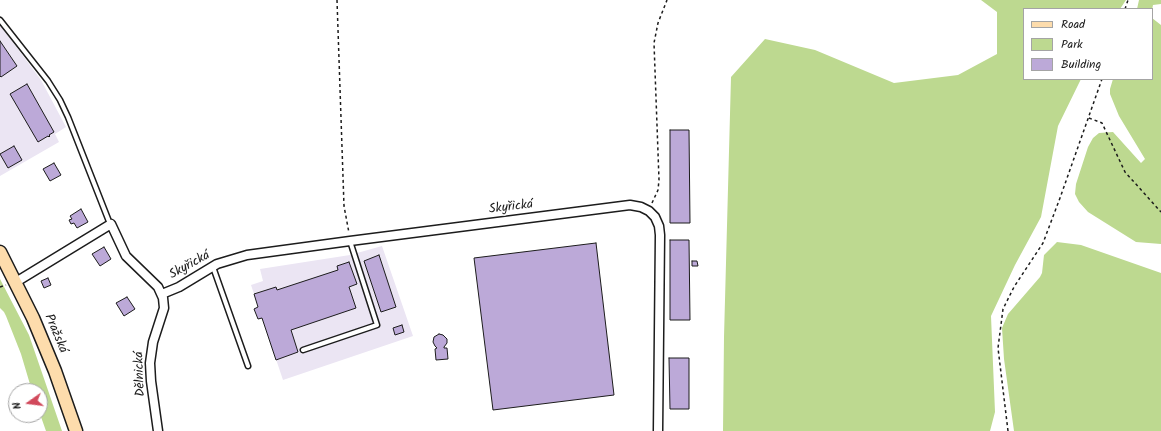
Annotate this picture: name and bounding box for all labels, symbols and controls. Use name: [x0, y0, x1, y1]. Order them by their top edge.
legend: [1023, 8, 1153, 80]
text: Road: [1061, 15, 1085, 34]
text: Park: [1061, 35, 1083, 54]
text: Building: [1061, 55, 1101, 74]
street label: Skyřická: [488, 198, 534, 218]
street label: Skyřická: [167, 248, 213, 284]
street label: Pražská: [40, 312, 70, 356]
street label: Dělnická: [132, 351, 150, 397]
north arrow: [8, 383, 48, 423]
text: N: [8, 400, 27, 411]

